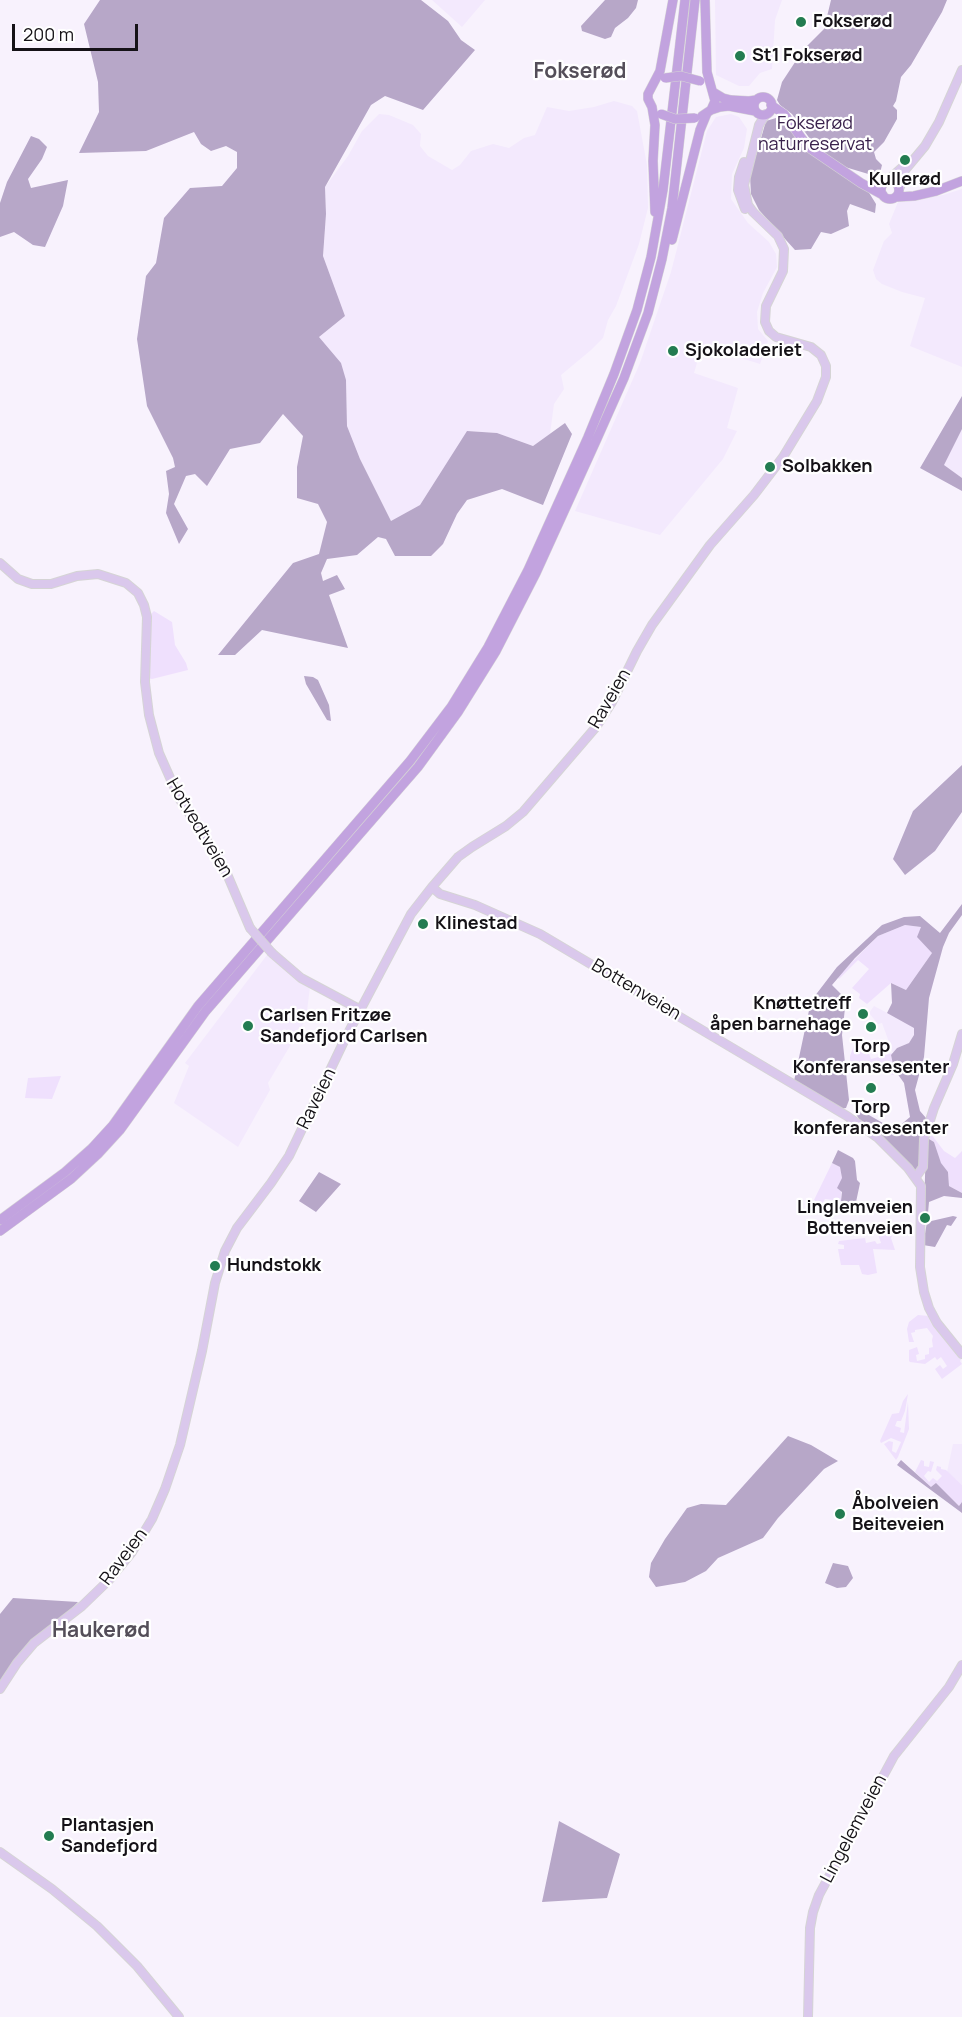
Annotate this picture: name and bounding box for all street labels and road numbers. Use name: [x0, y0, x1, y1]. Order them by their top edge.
street label: Raveien: [584, 665, 636, 733]
street label: Hotvedtveien: [161, 775, 237, 881]
street label: Bottenveien: [587, 955, 685, 1025]
street label: Raveien: [293, 1065, 341, 1133]
street label: Raveien: [96, 1524, 152, 1590]
street label: Lingelemveien: [816, 1771, 892, 1887]

